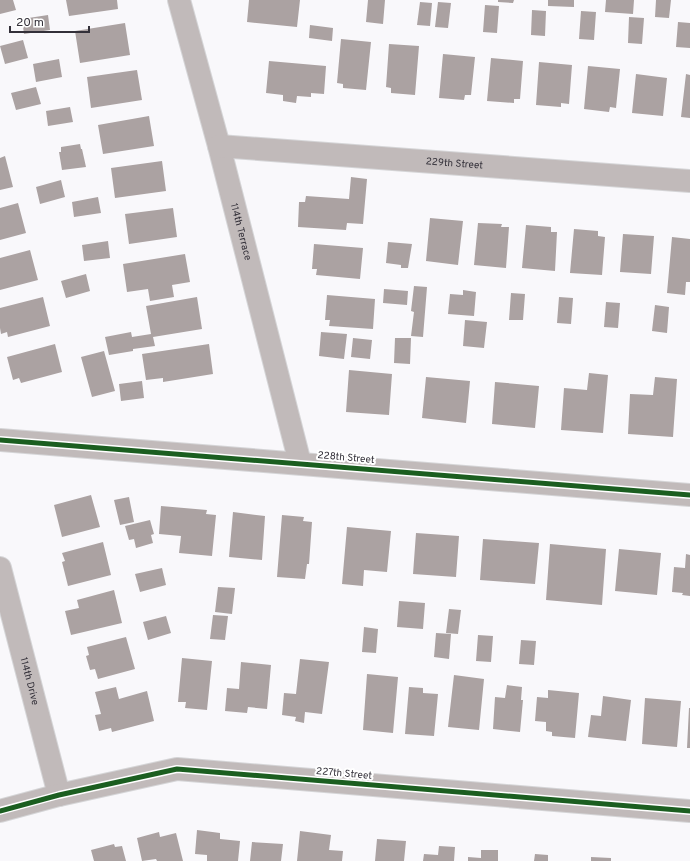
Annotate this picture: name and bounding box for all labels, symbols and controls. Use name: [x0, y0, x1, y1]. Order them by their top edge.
scale bar: [10, 8, 89, 34]
text: 20 m: [16, 15, 44, 31]
street label: 229th Street: [425, 155, 484, 172]
street label: 114th Terrace: [227, 202, 254, 262]
street label: 228th Street: [317, 449, 375, 467]
street label: 114th Drive: [17, 656, 42, 706]
street label: 227th Street: [315, 765, 373, 783]

